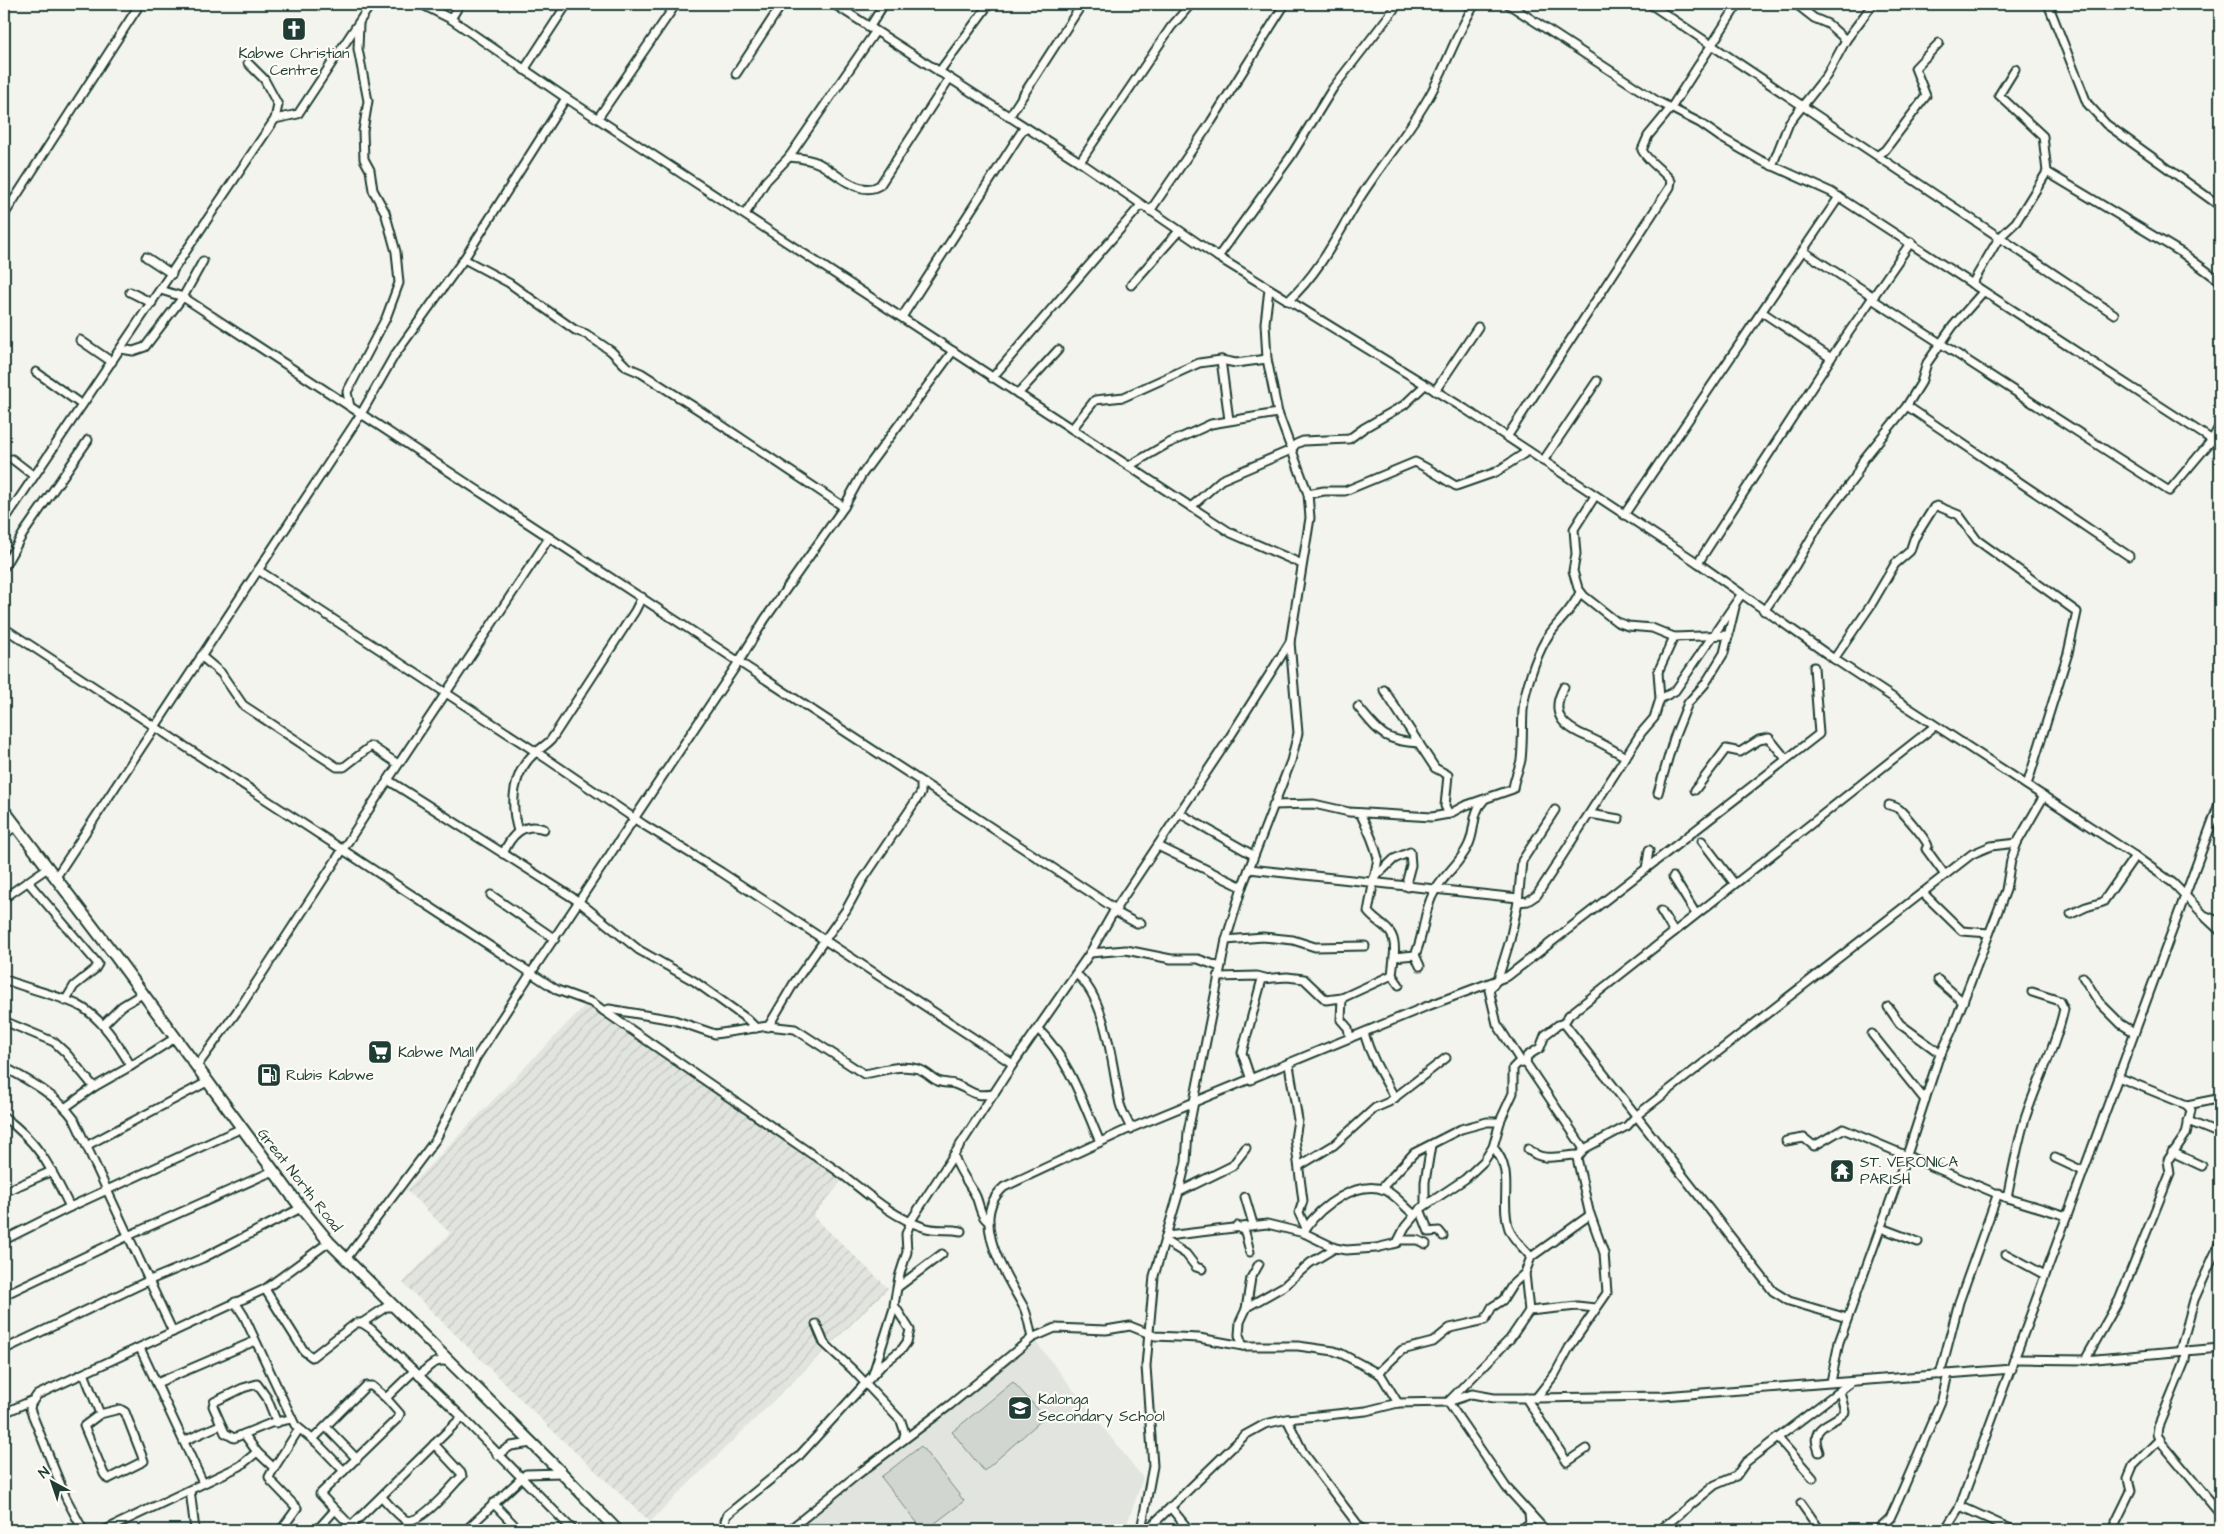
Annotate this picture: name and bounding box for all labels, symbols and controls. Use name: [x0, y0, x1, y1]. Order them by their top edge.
church icon: Kabwe Christian Centre: [281, 16, 307, 42]
place label: Kabwe Christian Centre: [239, 43, 350, 81]
supermarket icon: Kabwe Mall: [367, 1039, 393, 1065]
place label: Kabwe Mall: [398, 1042, 474, 1063]
fuel station icon: Rubis Kabwe: [256, 1062, 282, 1088]
place label: Rubis Kabwe: [286, 1065, 374, 1086]
street label: Great North Road: [252, 1124, 347, 1237]
place label: ST. VERONICA PARISH: [1860, 1152, 1958, 1190]
temple icon: ST. VERONICA PARISH: [1829, 1158, 1855, 1184]
place label: Kalonga Secondary School: [1038, 1389, 1165, 1428]
school or university icon: Kalonga Secondary School: [1007, 1395, 1033, 1421]
north arrow: [28, 1456, 78, 1506]
text: N: [34, 1462, 54, 1483]

